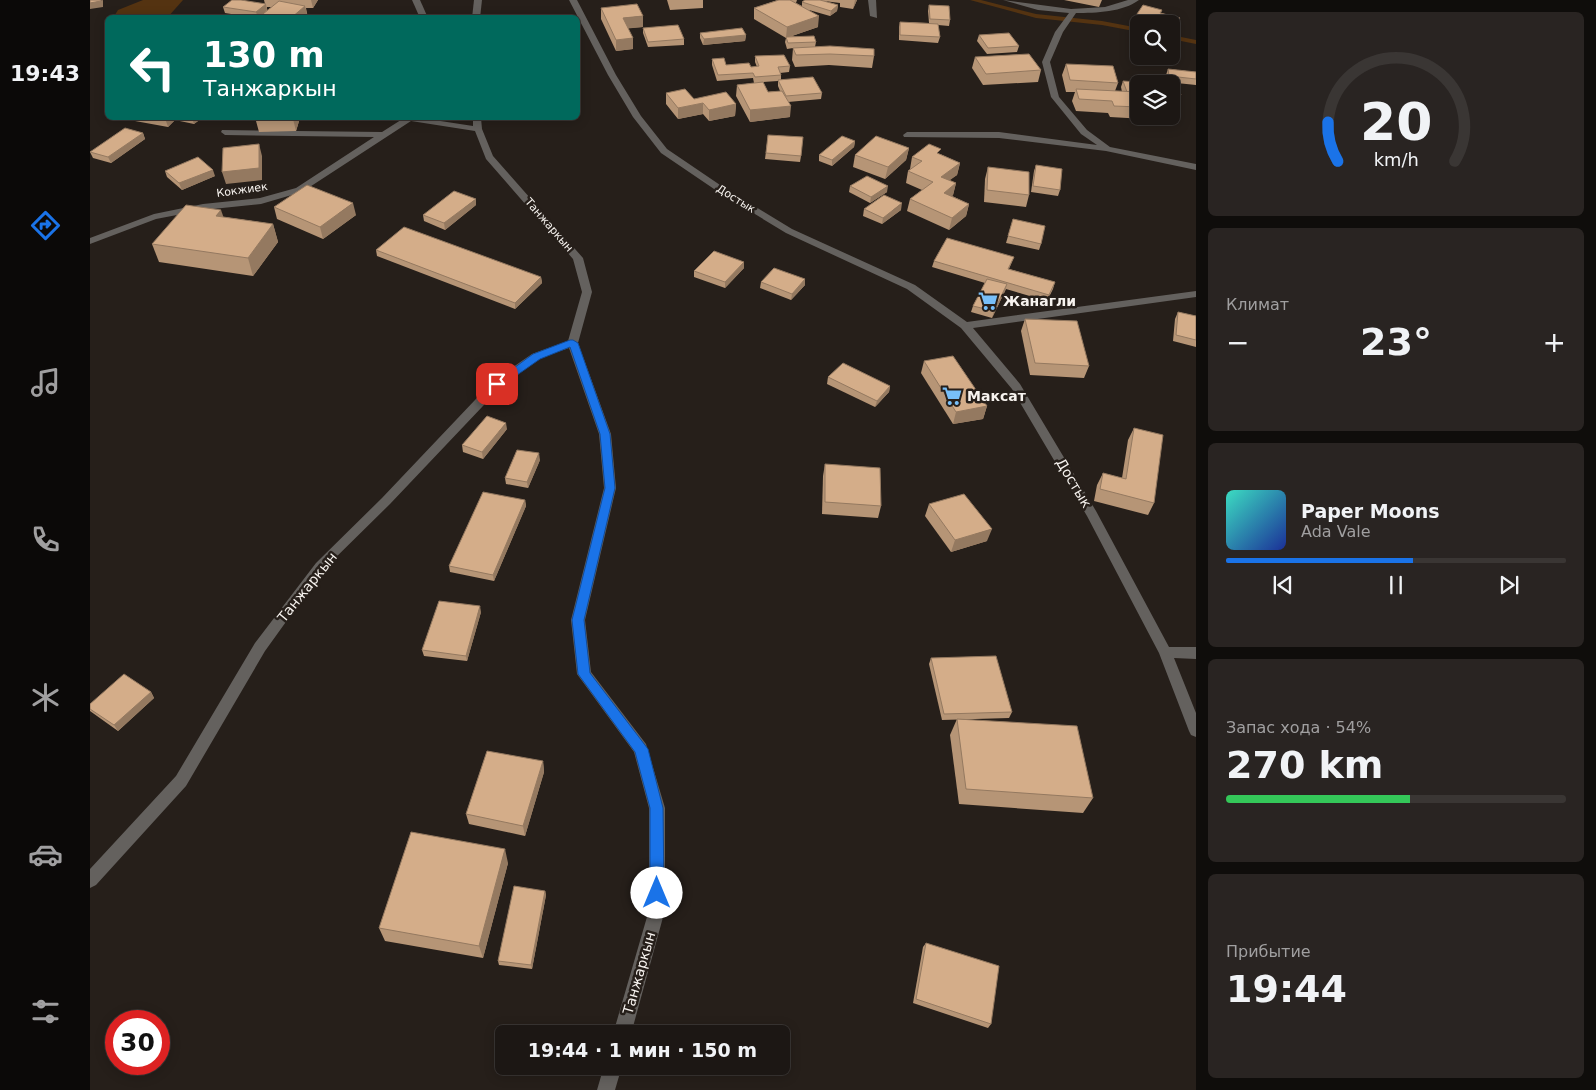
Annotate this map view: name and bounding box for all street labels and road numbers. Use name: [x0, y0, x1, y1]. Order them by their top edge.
street label: Кокжиек: [216, 180, 269, 200]
street label: Достык: [714, 182, 758, 216]
street label: Танжаркын: [522, 195, 576, 254]
street label: Достык: [1053, 455, 1095, 511]
street label: Танжаркын: [273, 549, 340, 626]
street label: Танжаркын: [619, 930, 658, 1017]

